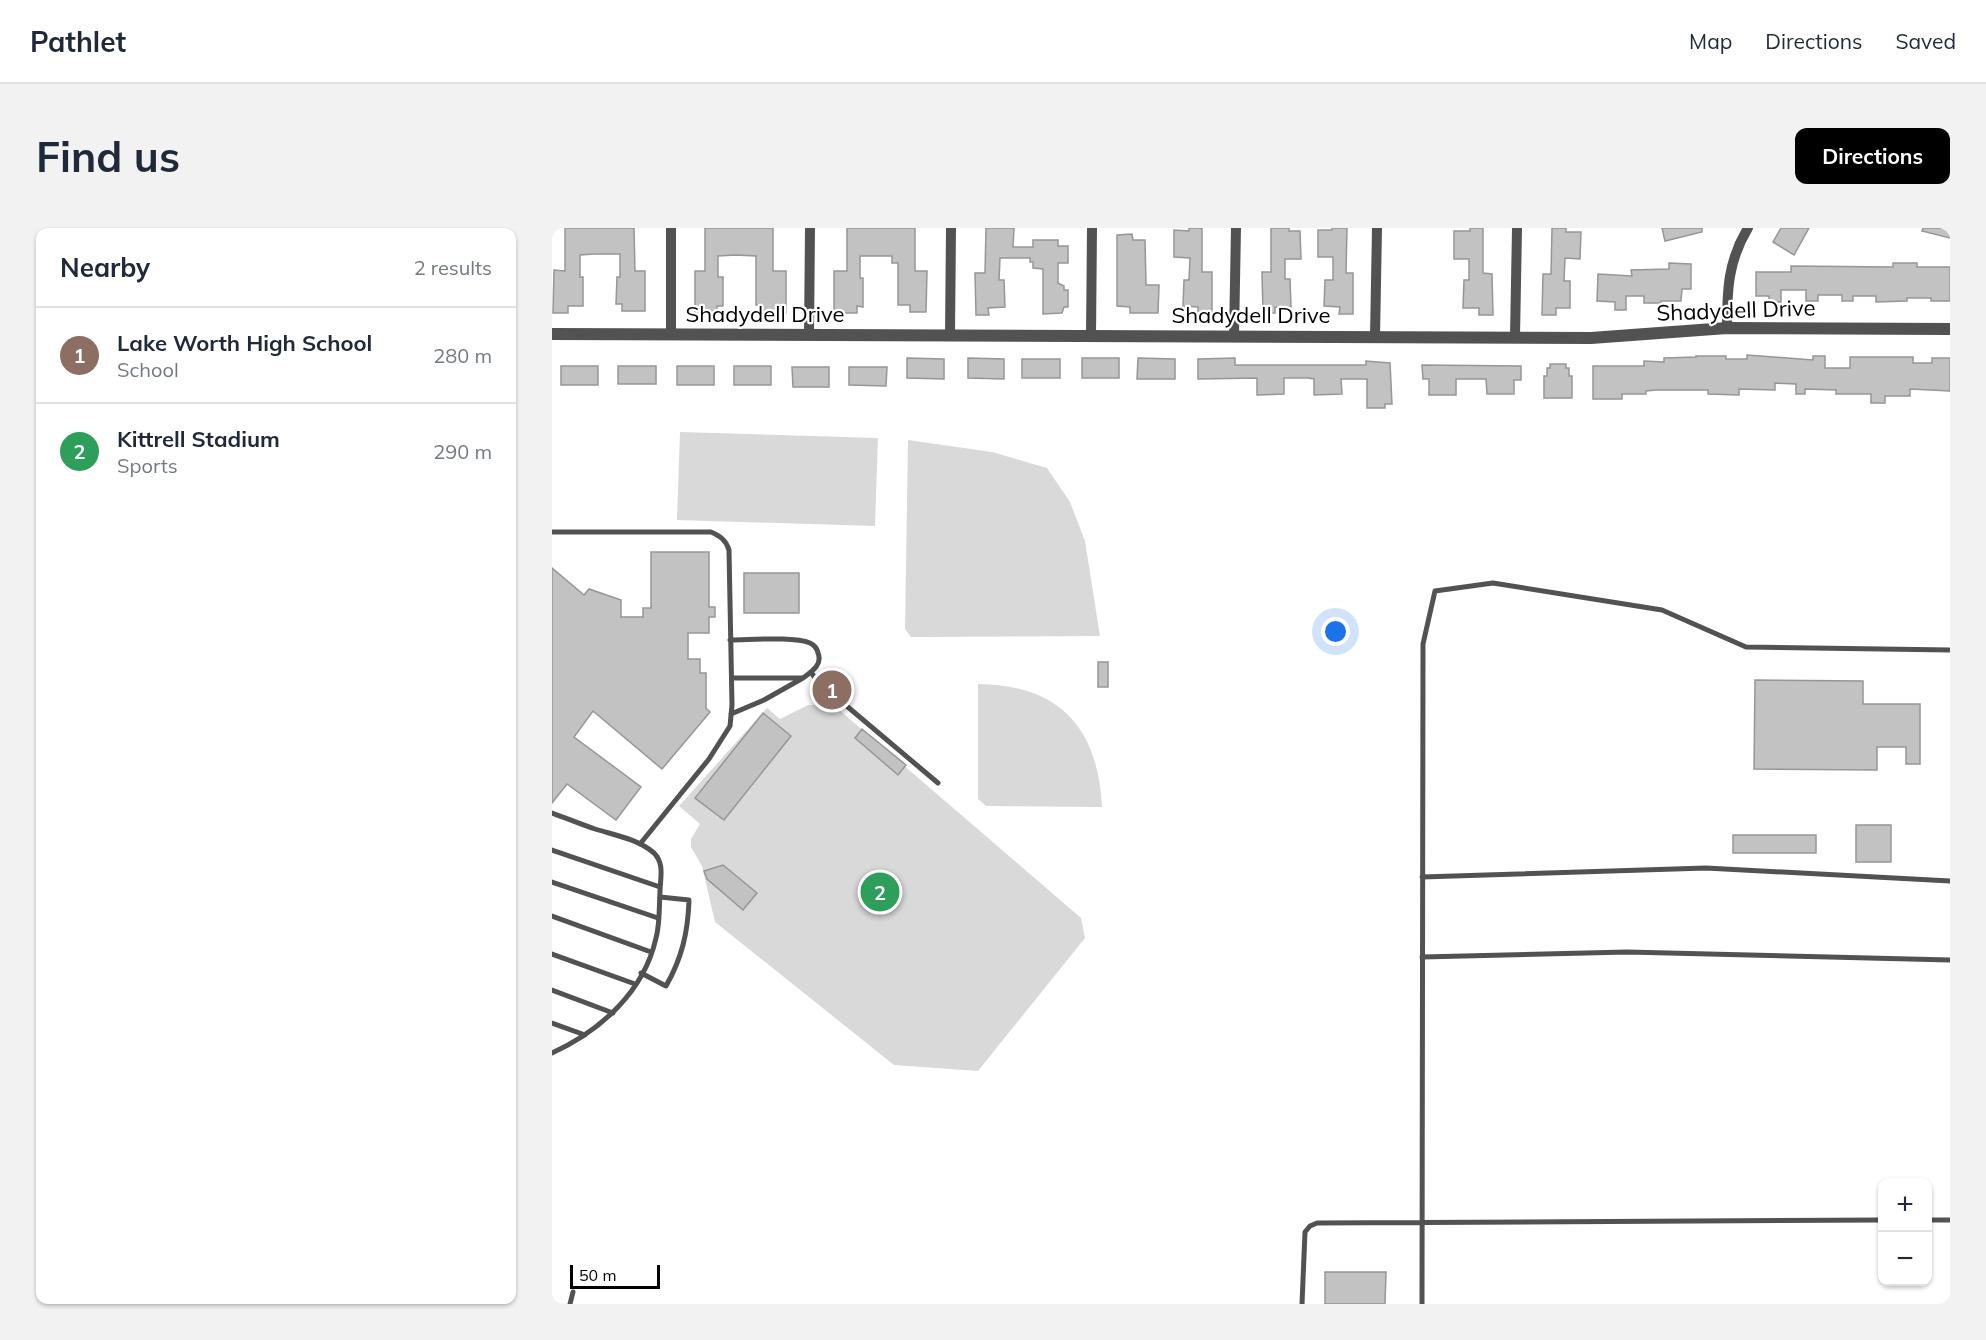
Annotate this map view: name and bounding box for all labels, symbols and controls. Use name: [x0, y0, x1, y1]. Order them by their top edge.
text: Pathlet: [30, 24, 126, 59]
text: Map: [1689, 28, 1732, 54]
text: Directions: [1765, 28, 1862, 54]
text: Saved: [1895, 28, 1956, 54]
button: Directions: [1795, 128, 1950, 184]
text: Find us: [36, 130, 180, 183]
text: Nearby: [60, 251, 150, 284]
text: 2 results: [414, 255, 492, 280]
street label: Shadydell Drive: [1656, 293, 1816, 327]
street label: Shadydell Drive: [685, 300, 845, 328]
street label: Shadydell Drive: [1171, 301, 1331, 329]
text: Lake Worth High School: [117, 329, 372, 357]
text: 1: [74, 343, 86, 368]
text: 280 m: [433, 343, 492, 368]
text: School: [117, 357, 179, 382]
text: Kittrell Stadium: [117, 425, 280, 453]
text: 2: [74, 439, 86, 464]
text: 290 m: [433, 439, 492, 464]
text: Sports: [117, 453, 178, 478]
your location: [1321, 617, 1350, 646]
pin: 1: [812, 668, 852, 712]
pin: 2: [860, 870, 900, 914]
map controls: [1878, 1178, 1932, 1286]
button: +: [1878, 1178, 1932, 1232]
button: −: [1878, 1232, 1932, 1286]
scale bar: [570, 1262, 660, 1290]
text: 50 m: [579, 1265, 616, 1285]

